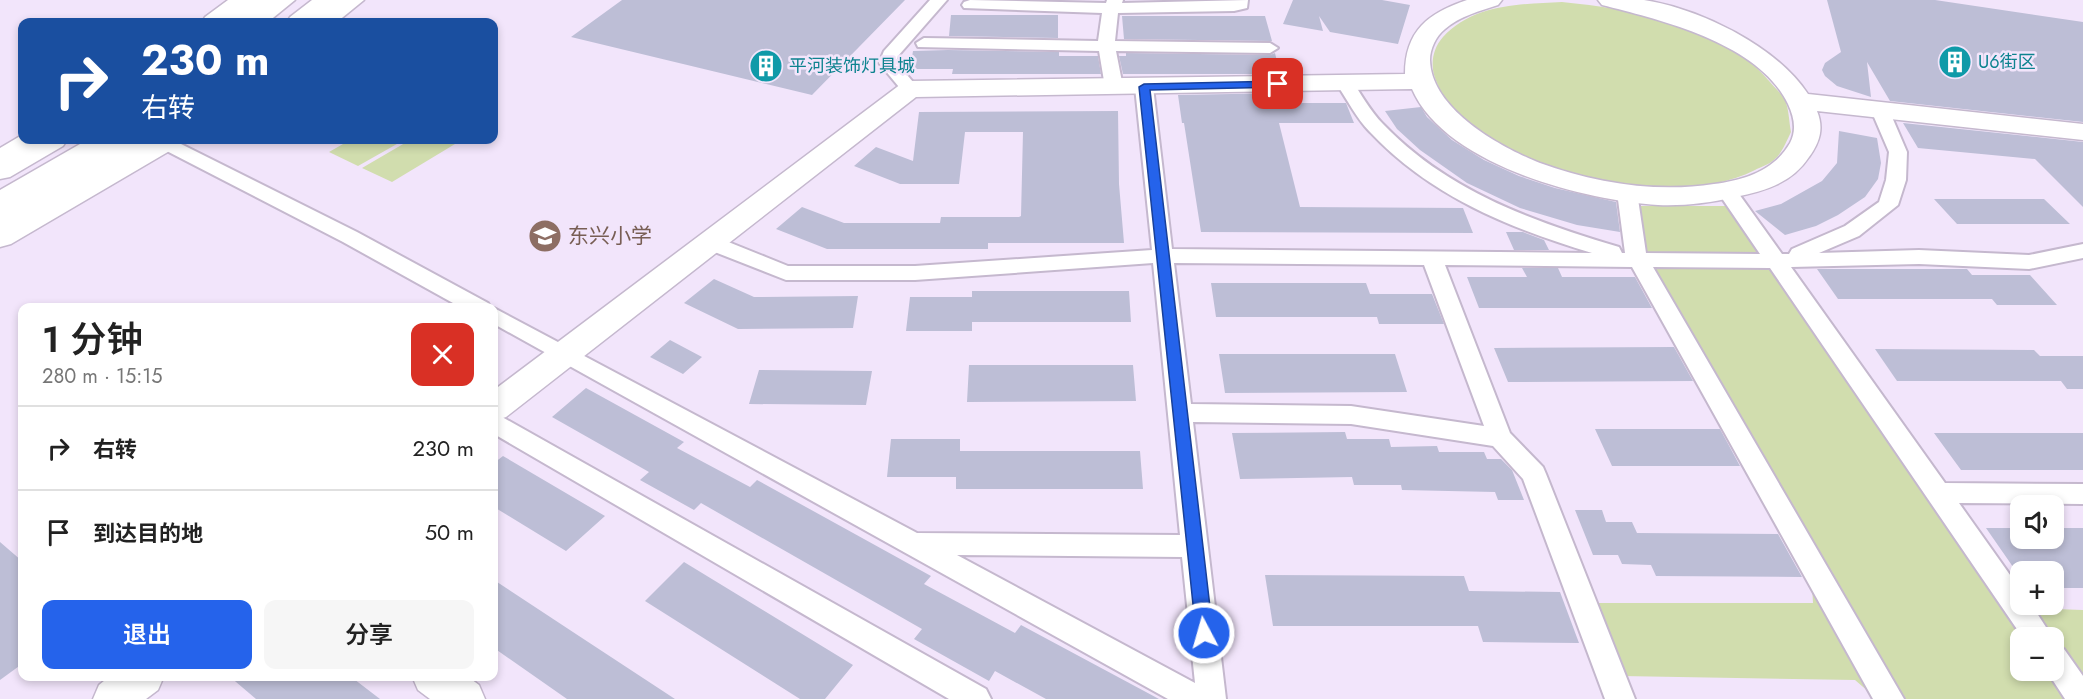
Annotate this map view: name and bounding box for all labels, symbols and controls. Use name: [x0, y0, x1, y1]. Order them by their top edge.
text: 230 m: [141, 30, 269, 91]
icon: right: [42, 42, 120, 120]
building icon: U6街区: [1937, 44, 1973, 80]
building icon: 平河装饰灯具城: [748, 48, 784, 84]
place label: U6街区: [1978, 49, 2036, 75]
place label: 平河装饰灯具城: [789, 53, 915, 79]
pin: [1252, 58, 1303, 109]
icon: arrive: [1261, 67, 1294, 100]
text: 右转: [141, 88, 195, 127]
school or university icon: 东兴小学: [527, 218, 563, 254]
place label: 东兴小学: [568, 221, 652, 251]
text: 1 分钟: [42, 313, 142, 365]
button: close: [411, 323, 474, 386]
text: 280 m · 15:15: [42, 362, 162, 391]
icon: right: [42, 432, 75, 465]
text: 230 m: [413, 432, 474, 464]
text: 右转: [93, 433, 137, 465]
map controls: [2010, 495, 2064, 681]
button: sound: [2010, 495, 2064, 549]
icon: arrive: [42, 516, 75, 549]
text: 50 m: [425, 516, 474, 548]
text: 到达目的地: [93, 517, 203, 549]
button: +: [2010, 561, 2064, 615]
button: 退出: [42, 600, 252, 669]
button: 分享: [264, 600, 474, 669]
position arrow: [1172, 601, 1236, 665]
button: −: [2010, 627, 2064, 681]

